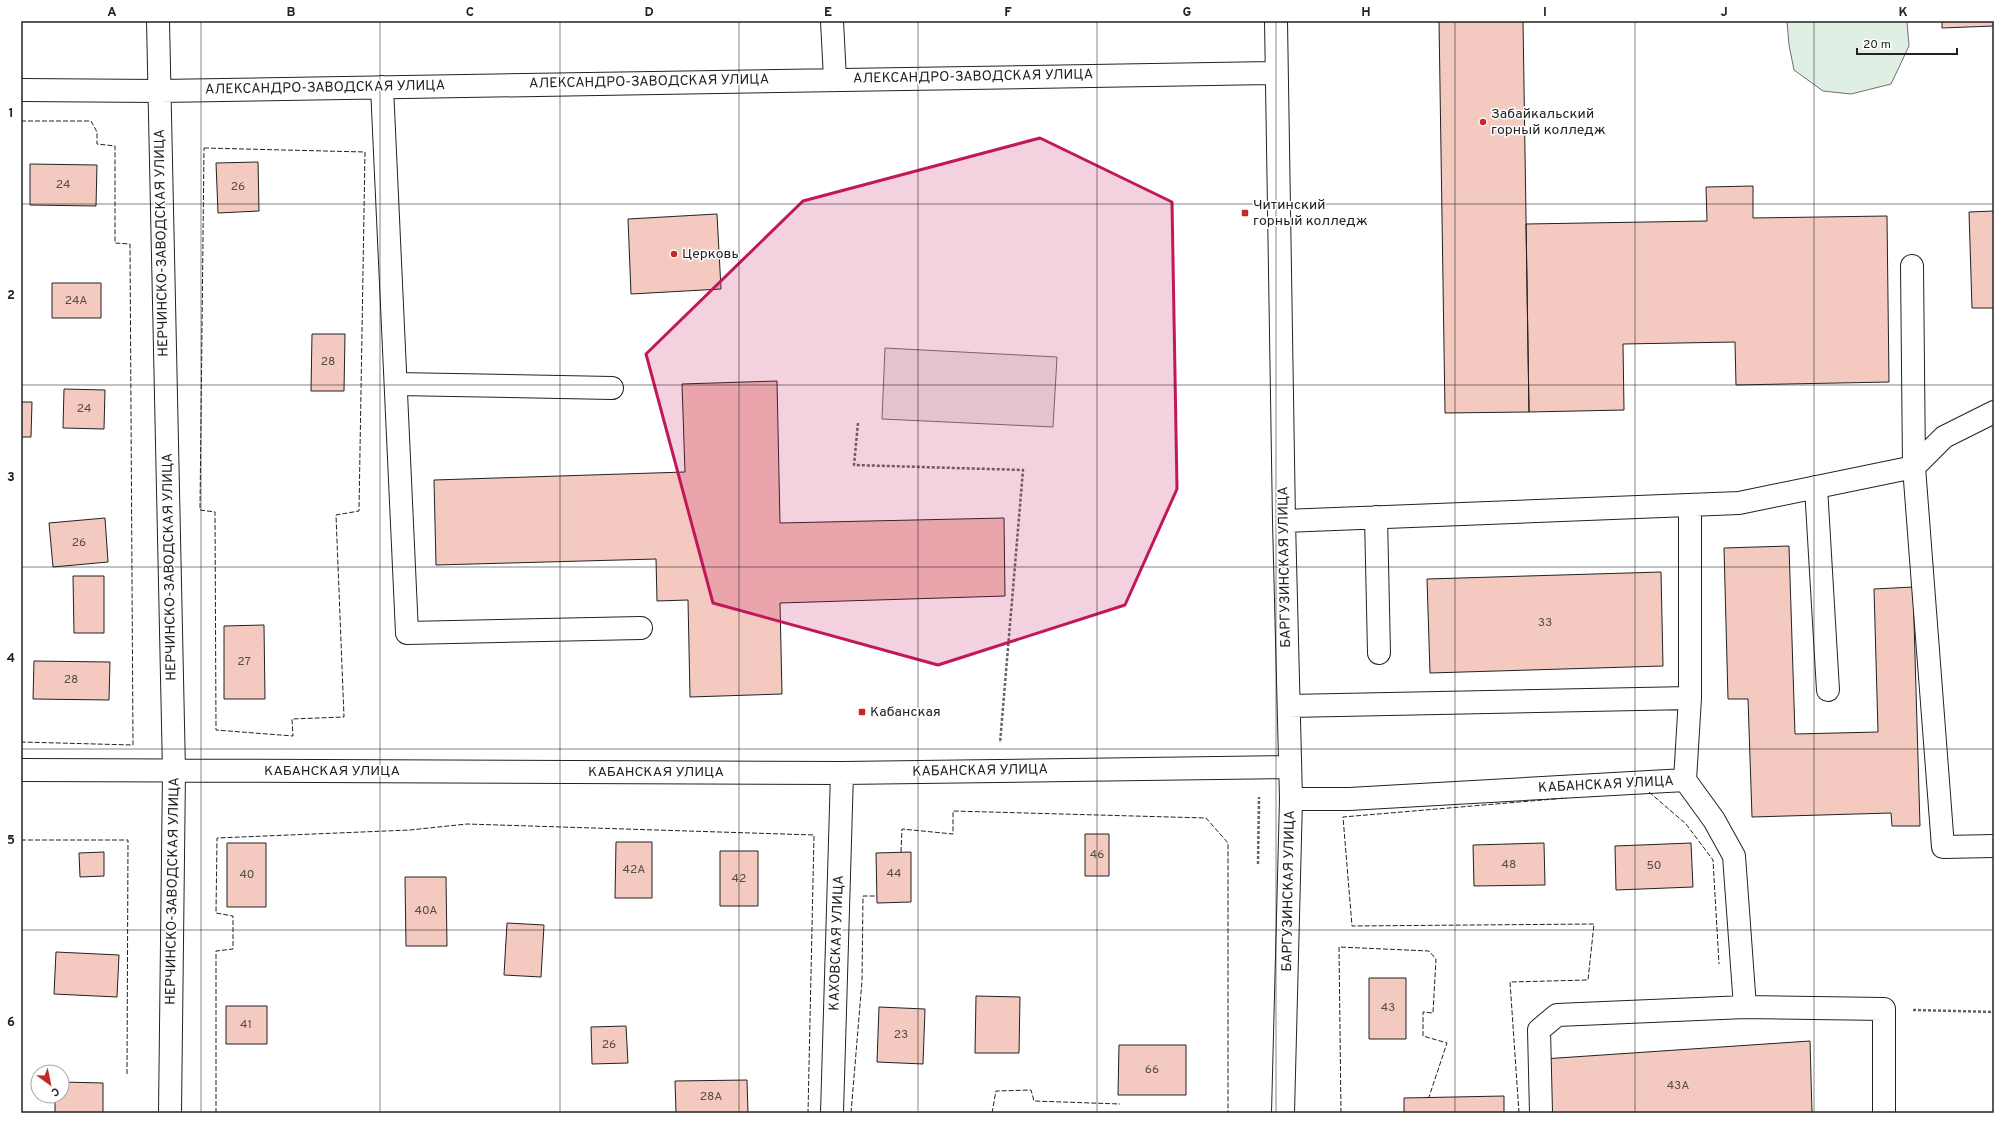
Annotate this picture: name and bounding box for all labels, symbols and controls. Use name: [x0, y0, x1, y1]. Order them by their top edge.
text: A: [107, 5, 117, 21]
text: B: [287, 5, 296, 21]
text: C: [466, 5, 474, 21]
text: D: [644, 5, 654, 21]
text: E: [824, 5, 832, 21]
text: F: [1004, 5, 1012, 21]
text: G: [1183, 5, 1192, 21]
text: H: [1361, 5, 1371, 21]
text: I: [1543, 5, 1547, 21]
text: J: [1720, 5, 1728, 21]
text: K: [1898, 5, 1908, 21]
scale bar: [1857, 30, 1957, 56]
text: 20 m: [1863, 37, 1891, 53]
street label: АЛЕКСАНДРО-ЗАВОДСКАЯ УЛИЦА: [853, 66, 1093, 88]
street label: АЛЕКСАНДРО-ЗАВОДСКАЯ УЛИЦА: [529, 71, 769, 93]
street label: АЛЕКСАНДРО-ЗАВОДСКАЯ УЛИЦА: [205, 77, 445, 99]
text: 1: [8, 106, 14, 122]
place label: Забайкальский горный колледж: [1491, 106, 1606, 139]
marker: Забайкальский горный колледж: [1478, 117, 1488, 127]
street label: НЕРЧИНСКО-ЗАВОДСКАЯ УЛИЦА: [152, 129, 172, 357]
house number: 24: [56, 177, 70, 193]
house number: 26: [231, 179, 245, 195]
place label: Читинский горный колледж: [1253, 197, 1368, 230]
marker: Читинский горный колледж: [1240, 208, 1250, 218]
place label: Церковь: [682, 246, 739, 263]
marker: Церковь: [669, 249, 679, 259]
text: 2: [7, 288, 15, 304]
house number: 24А: [65, 293, 87, 309]
house number: 28: [321, 354, 335, 370]
house number: 24: [77, 401, 91, 417]
street label: НЕРЧИНСКО-ЗАВОДСКАЯ УЛИЦА: [160, 453, 180, 681]
text: 3: [7, 470, 15, 486]
street label: БАРГУЗИНСКАЯ УЛИЦА: [1275, 486, 1295, 648]
house number: 26: [72, 535, 86, 551]
house number: 33: [1538, 615, 1552, 631]
text: 4: [7, 651, 15, 667]
house number: 27: [237, 654, 251, 670]
house number: 28: [64, 672, 78, 688]
place label: Кабанская: [870, 704, 941, 721]
marker: Кабанская: [857, 707, 867, 717]
street label: КАБАНСКАЯ УЛИЦА: [912, 761, 1048, 781]
street label: КАБАНСКАЯ УЛИЦА: [264, 763, 400, 780]
street label: КАБАНСКАЯ УЛИЦА: [588, 764, 724, 781]
street label: КАБАНСКАЯ УЛИЦА: [1538, 773, 1674, 797]
street label: НЕРЧИНСКО-ЗАВОДСКАЯ УЛИЦА: [163, 777, 183, 1005]
street label: БАРГУЗИНСКАЯ УЛИЦА: [1279, 810, 1299, 972]
text: 5: [7, 833, 15, 849]
house number: 46: [1090, 847, 1104, 863]
house number: 48: [1502, 857, 1516, 873]
house number: 50: [1646, 858, 1662, 874]
house number: 42А: [623, 862, 645, 878]
house number: 44: [887, 866, 901, 882]
house number: 40: [239, 867, 255, 883]
house number: 42: [732, 871, 746, 887]
street label: КАХОВСКАЯ УЛИЦА: [826, 875, 848, 1011]
house number: 40А: [415, 903, 437, 919]
house number: 43: [1381, 1000, 1395, 1016]
text: 6: [7, 1015, 15, 1031]
house number: 41: [240, 1017, 252, 1033]
house number: 23: [894, 1027, 908, 1043]
house number: 26: [602, 1037, 616, 1053]
house number: 66: [1145, 1062, 1159, 1078]
north arrow: [30, 1064, 70, 1104]
house number: 43А: [1667, 1078, 1689, 1094]
text: С: [48, 1084, 62, 1099]
house number: 28А: [700, 1089, 722, 1105]

